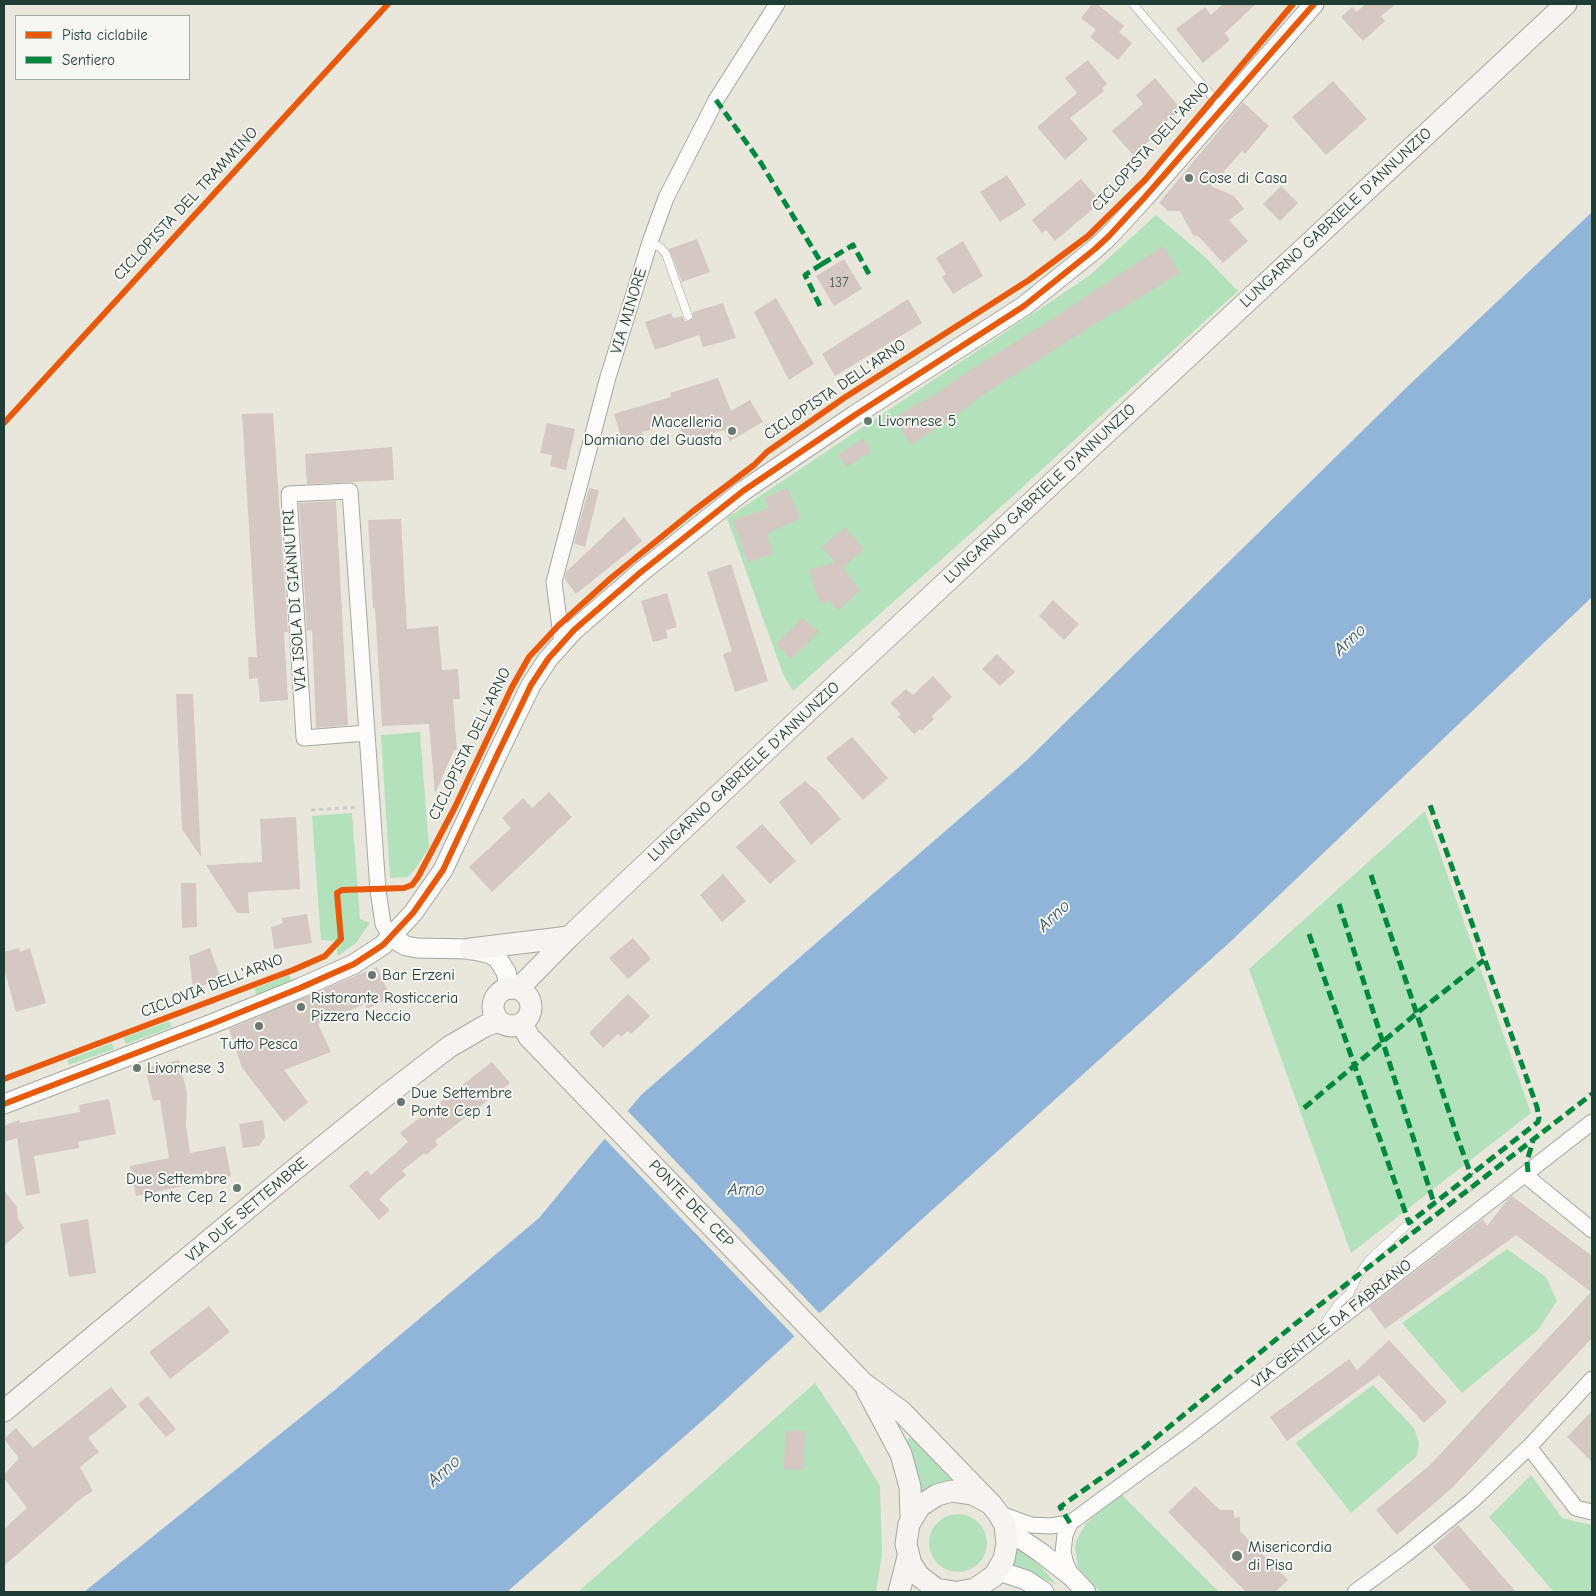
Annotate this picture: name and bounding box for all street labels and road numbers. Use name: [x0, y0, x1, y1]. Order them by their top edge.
street label: CICLOPISTA DELL'ARNO: [1088, 78, 1214, 216]
street label: CICLOPISTA DEL TRAMMINO: [110, 123, 262, 285]
street label: LUNGARNO GABRIELE D'ANNUNZIO: [1236, 124, 1436, 312]
street label: VIA MINORE: [607, 266, 651, 356]
street label: CICLOPISTA DELL'ARNO: [760, 335, 910, 445]
street label: LUNGARNO GABRIELE D'ANNUNZIO: [940, 400, 1140, 588]
street label: VIA ISOLA DI GIANNUTRI: [279, 509, 311, 691]
street label: CICLOPISTA DELL'ARNO: [425, 665, 515, 823]
street label: LUNGARNO GABRIELE D'ANNUNZIO: [644, 678, 844, 866]
street label: CICLOVIA DELL'ARNO: [138, 950, 286, 1022]
street label: VIA DUE SETTEMBRE: [182, 1153, 312, 1267]
street label: PONTE DEL CEP: [644, 1156, 738, 1252]
street label: VIA GENTILE DA FABRIANO: [1248, 1256, 1416, 1392]

